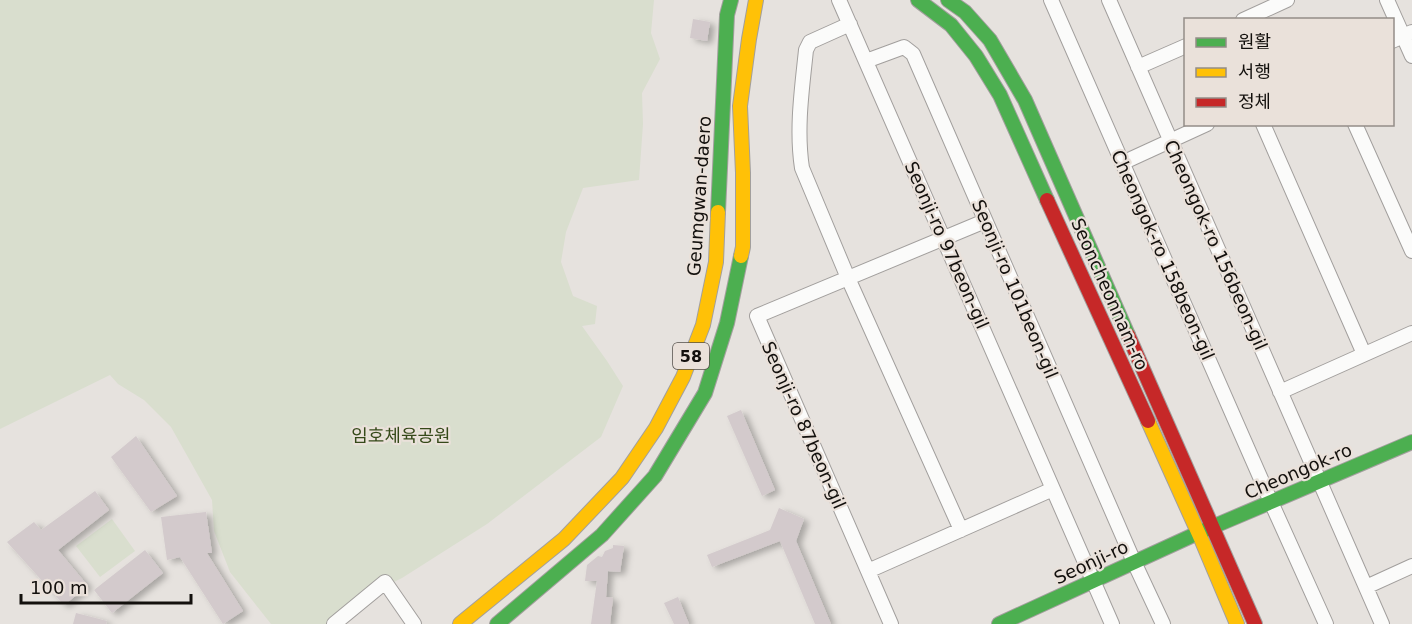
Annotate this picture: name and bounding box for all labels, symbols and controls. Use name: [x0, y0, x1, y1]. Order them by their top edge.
legend: [1184, 18, 1394, 126]
text: 원활: [1238, 31, 1271, 52]
text: 서행: [1238, 61, 1271, 82]
text: 정체: [1238, 91, 1271, 112]
street label: Geumgwan-daero: [683, 115, 715, 277]
street label: Cheongok-ro 156beon-gil: [1160, 137, 1272, 353]
street label: Cheongok-ro 158beon-gil: [1107, 147, 1219, 363]
street label: Seonji-ro 97beon-gil: [901, 158, 993, 332]
street label: Seonji-ro 101beon-gil: [968, 196, 1062, 382]
street label: Seoncheonnam-ro: [1067, 215, 1153, 373]
street label: Seonji-ro 87beon-gil: [758, 338, 850, 512]
road number: 58: [673, 343, 709, 369]
park label: 임호체육공원: [351, 425, 451, 446]
street label: Cheongok-ro: [1241, 439, 1355, 503]
street label: Seonji-ro: [1051, 536, 1131, 588]
scale bar: [21, 567, 190, 605]
text: 100 m: [30, 577, 88, 598]

